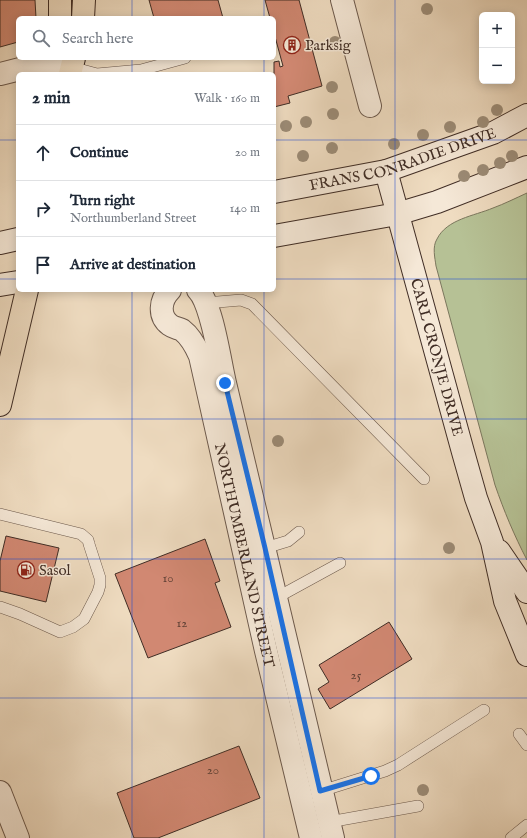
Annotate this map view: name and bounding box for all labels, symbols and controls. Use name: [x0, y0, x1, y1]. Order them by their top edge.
map controls: [479, 12, 515, 84]
button: +: [479, 12, 515, 48]
search box: [16, 16, 276, 60]
icon: search: [30, 27, 52, 49]
text: Search here: [62, 29, 133, 48]
building icon: Parksig: [282, 35, 302, 55]
place label: Parksig: [305, 36, 352, 55]
button: −: [479, 48, 515, 84]
text: 2 min: [32, 88, 70, 109]
text: Walk · 160 m: [194, 90, 260, 107]
street label: FRANS CONRADIE DRIVE: [308, 124, 499, 195]
icon: ahead: [32, 142, 54, 164]
text: Continue: [70, 143, 128, 162]
text: 20 m: [235, 144, 260, 161]
text: Turn right: [70, 191, 135, 210]
icon: right: [32, 198, 54, 220]
text: 140 m: [230, 200, 260, 217]
text: Northumberland Street: [70, 210, 197, 227]
icon: arrive: [32, 254, 54, 276]
text: Arrive at destination: [70, 255, 196, 274]
street label: CARL CRONJE DRIVE: [406, 276, 467, 438]
route end: [216, 374, 234, 392]
street label: NORTHUMBERLAND STREET: [210, 441, 279, 670]
fuel station icon: Sasol: [16, 560, 36, 580]
place label: Sasol: [39, 561, 71, 580]
house number: 10: [162, 570, 174, 587]
house number: 12: [177, 615, 187, 632]
house number: 25: [351, 667, 362, 684]
house number: 20: [207, 762, 219, 779]
route start: [362, 767, 380, 785]

